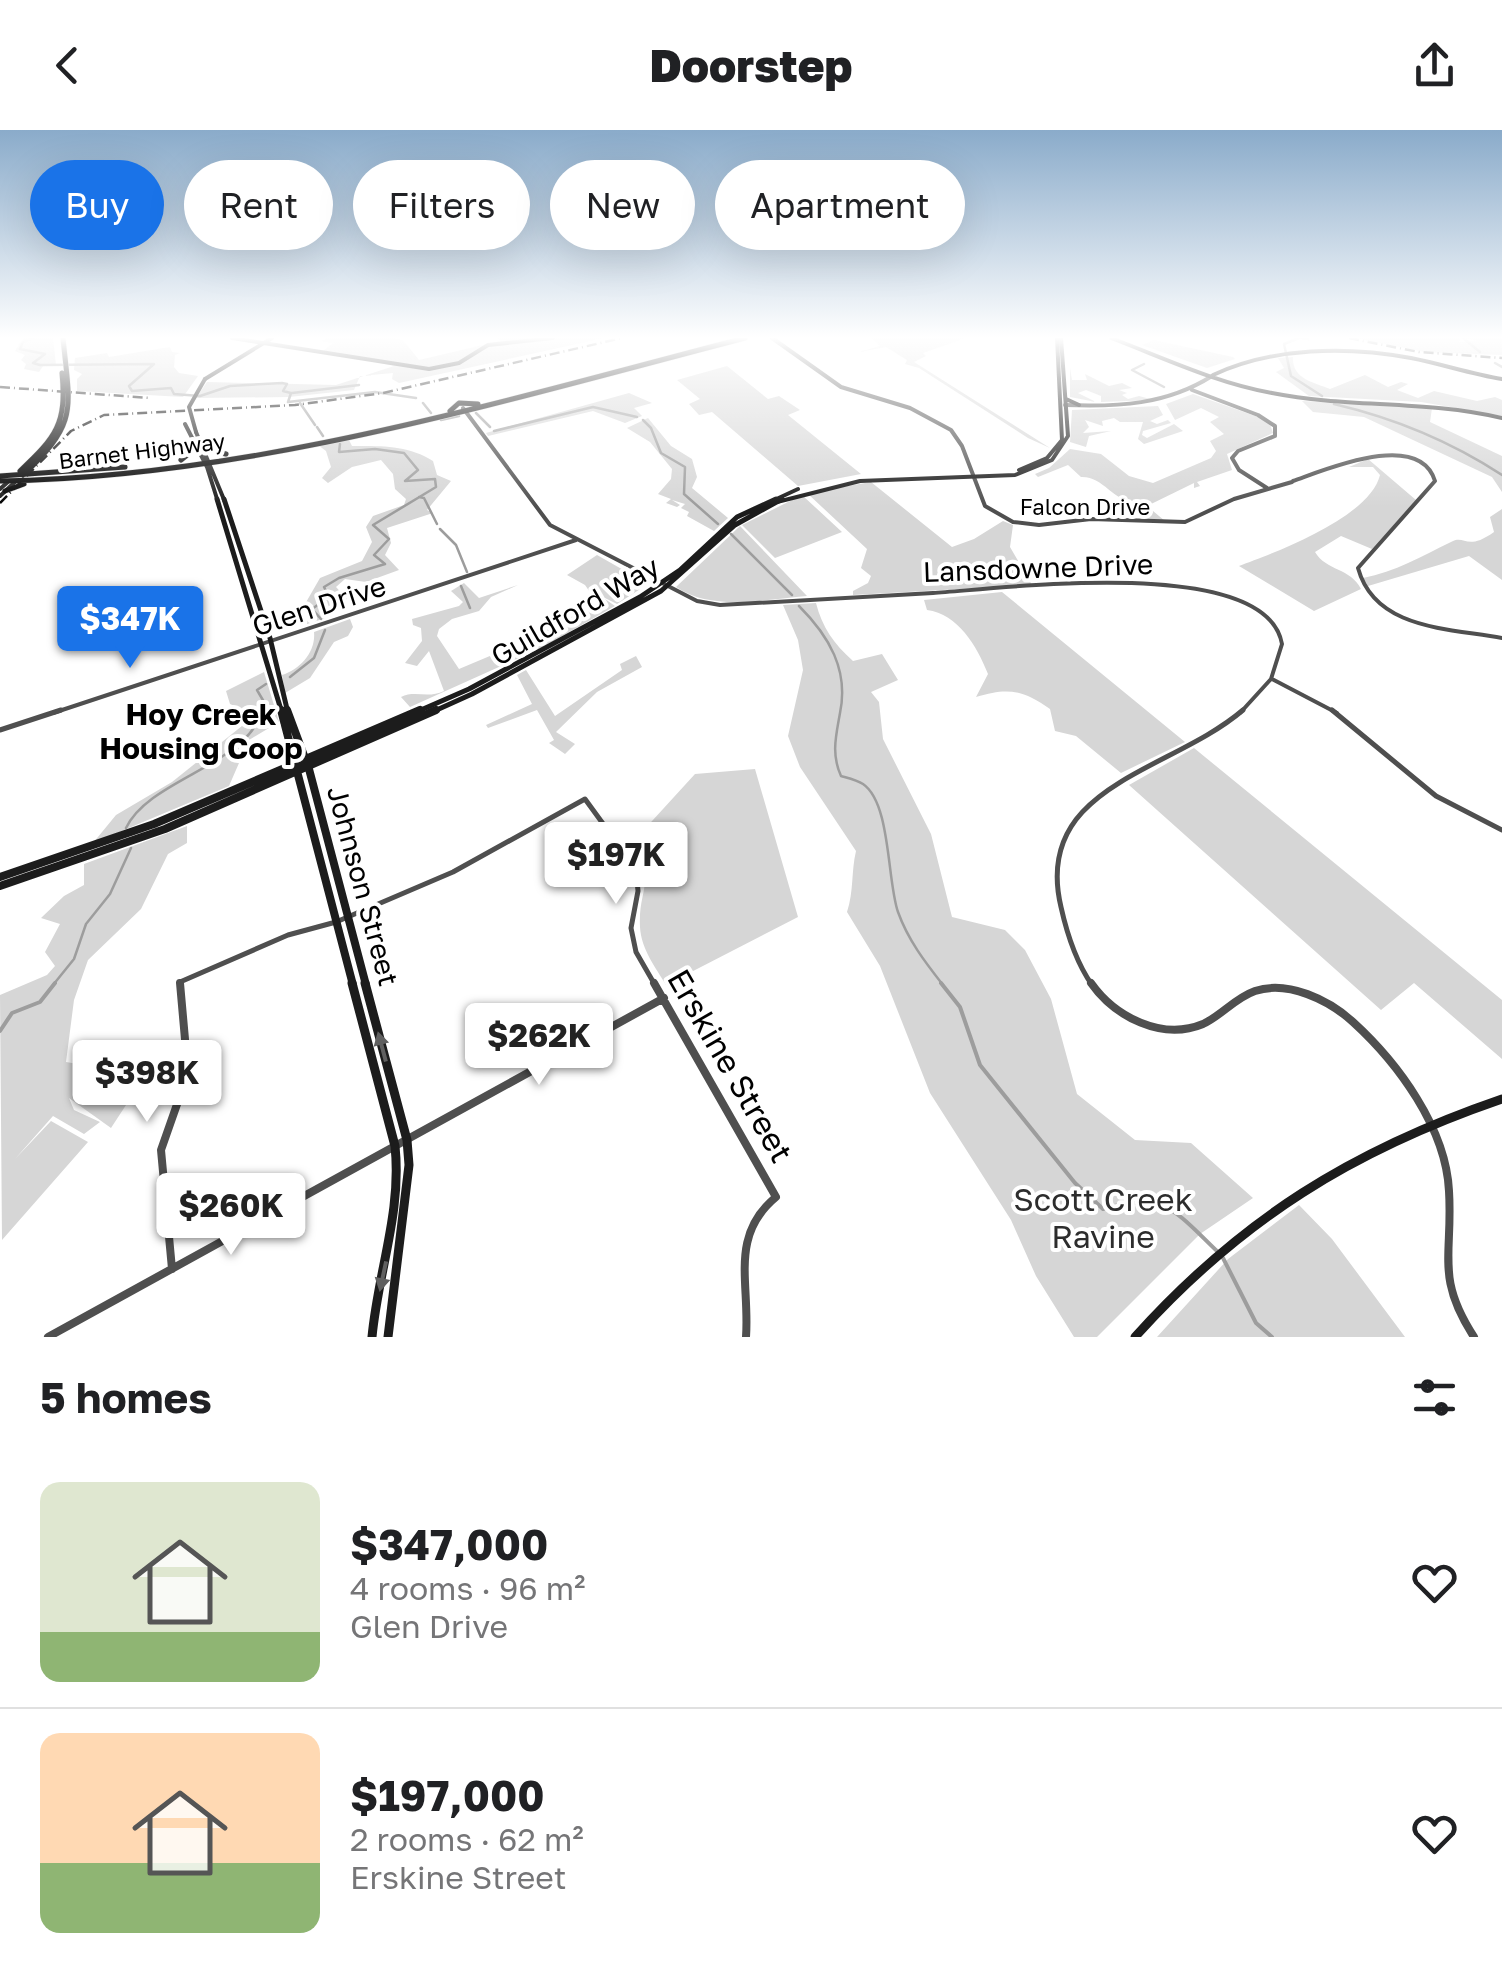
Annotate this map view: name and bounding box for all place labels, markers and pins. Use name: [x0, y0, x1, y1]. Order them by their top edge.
pin: $347K: [60, 586, 200, 671]
pin: $197K: [546, 822, 686, 907]
pin: $262K: [469, 1003, 609, 1088]
pin: $398K: [77, 1040, 217, 1125]
pin: $260K: [161, 1173, 301, 1258]

